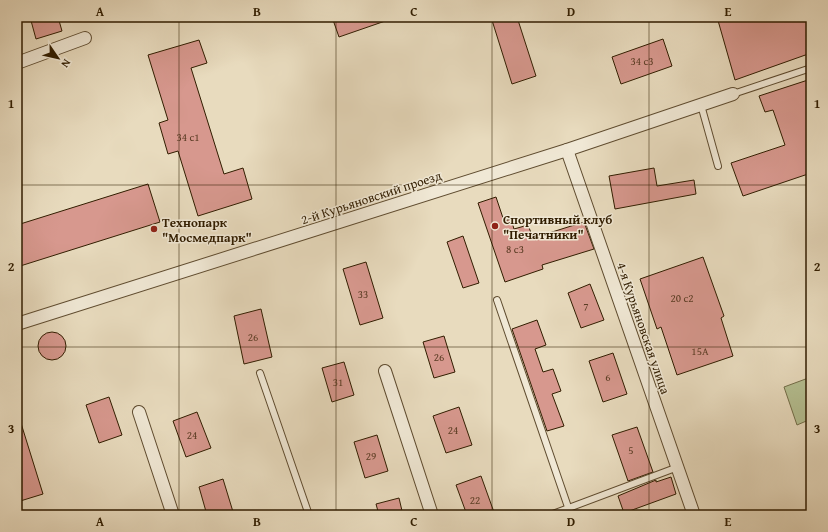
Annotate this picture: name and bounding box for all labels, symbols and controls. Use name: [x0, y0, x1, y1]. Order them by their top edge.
text: A: [96, 2, 105, 21]
text: B: [253, 2, 261, 21]
text: C: [410, 2, 418, 21]
text: D: [567, 2, 575, 21]
text: E: [725, 2, 732, 21]
north arrow: [38, 38, 78, 78]
house number: 34 с3: [630, 53, 654, 69]
text: N: [57, 56, 75, 72]
text: 1: [8, 94, 14, 113]
text: 1: [814, 94, 820, 113]
house number: 34 с1: [176, 129, 200, 145]
street label: 2-й Курьяновский проезд: [298, 166, 444, 229]
place label: Спортивный клуб "Печатники": [503, 210, 612, 244]
place label: Технопарк "Мосмедпарк": [162, 213, 252, 247]
marker: Спортивный клуб "Печатники": [490, 221, 500, 231]
marker: Технопарк "Мосмедпарк": [149, 224, 159, 234]
house number: 8 с3: [506, 241, 524, 257]
text: 2: [8, 257, 15, 276]
text: 2: [814, 257, 821, 276]
street label: 4-я Курьяновская улица: [612, 260, 675, 397]
house number: 33: [358, 286, 368, 302]
house number: 20 с2: [670, 290, 694, 306]
house number: 7: [583, 298, 589, 314]
house number: 26: [248, 329, 258, 345]
house number: 15А: [691, 343, 709, 359]
house number: 26: [434, 349, 444, 365]
house number: 6: [605, 369, 611, 385]
house number: 31: [333, 374, 343, 390]
text: 3: [8, 419, 14, 438]
text: 3: [814, 419, 820, 438]
house number: 24: [448, 422, 458, 438]
house number: 24: [187, 427, 197, 443]
house number: 5: [628, 442, 634, 458]
house number: 29: [366, 448, 376, 464]
house number: 22: [470, 492, 480, 508]
text: A: [96, 512, 105, 531]
text: B: [253, 512, 261, 531]
text: C: [410, 512, 418, 531]
text: D: [567, 512, 575, 531]
text: E: [725, 512, 732, 531]

